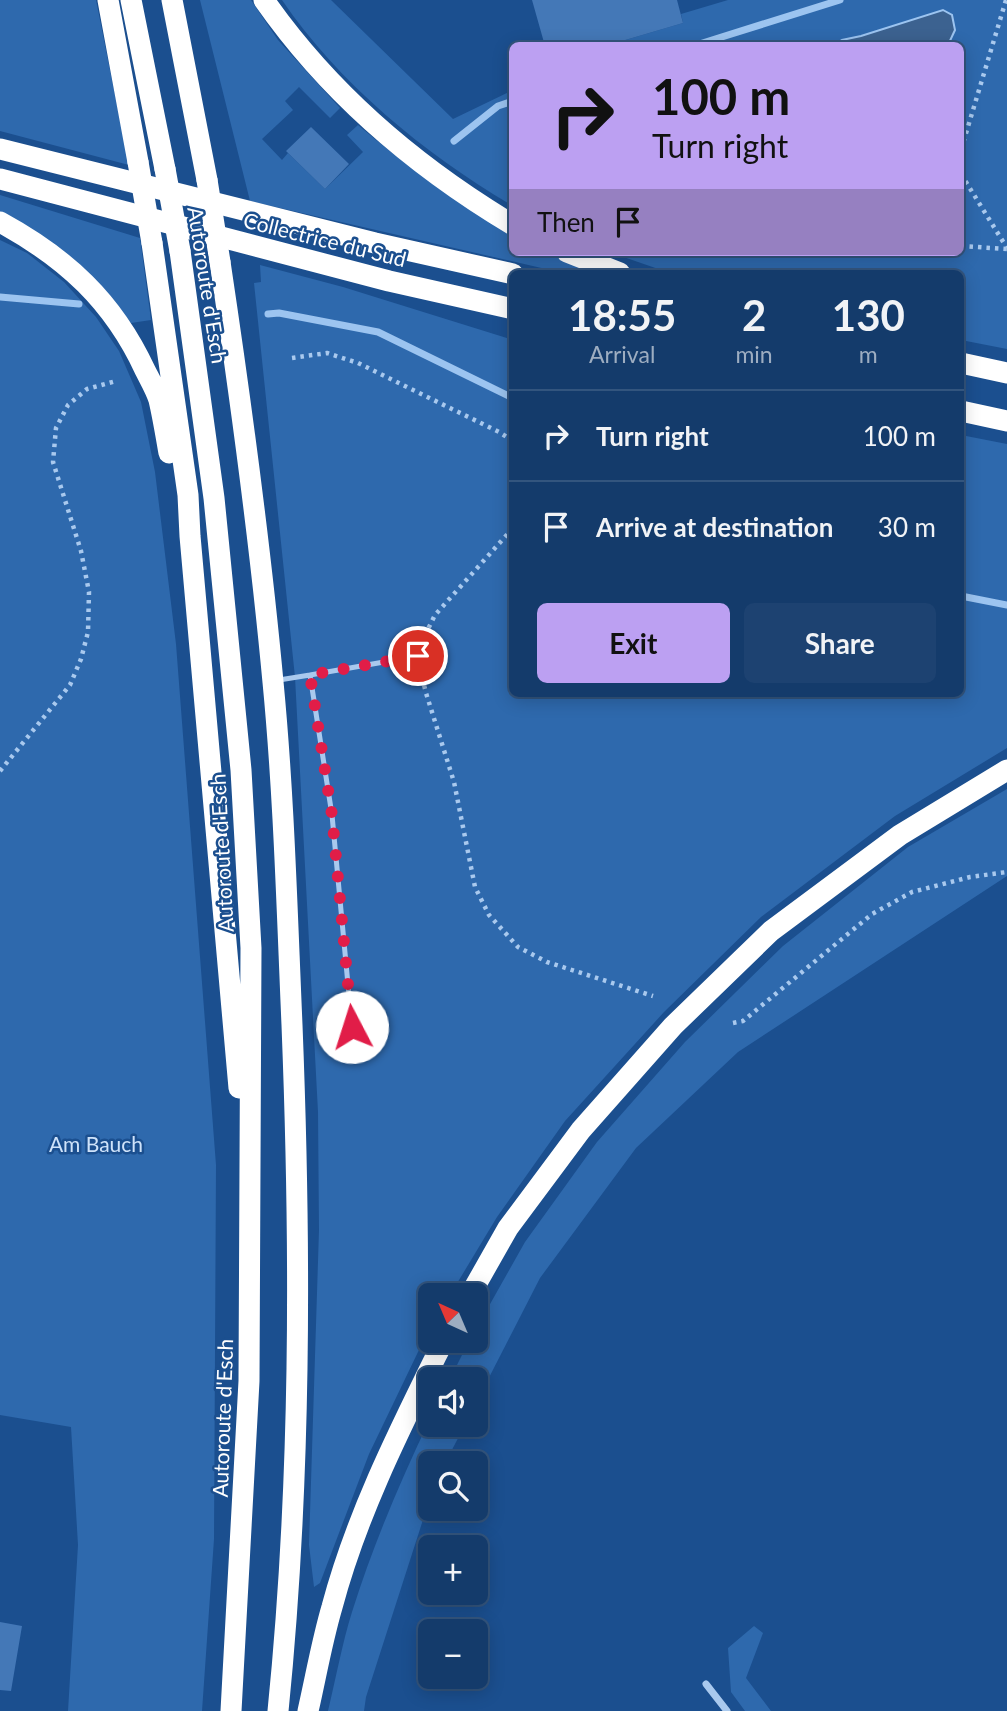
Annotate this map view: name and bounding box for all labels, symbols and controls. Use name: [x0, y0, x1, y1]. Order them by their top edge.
text: 100 m: [652, 67, 790, 125]
icon: right: [537, 70, 628, 161]
text: Turn right: [652, 126, 788, 165]
icon: arrive: [609, 203, 647, 241]
street label: Autoroute d'Esch: [183, 205, 233, 365]
text: Then: [537, 206, 595, 238]
street label: Collectrice du Sud: [241, 207, 409, 271]
text: 18:55: [568, 290, 676, 340]
text: 2: [742, 290, 766, 340]
text: 130: [832, 290, 905, 340]
text: Arrival: [589, 340, 655, 368]
text: min: [735, 340, 773, 368]
text: m: [859, 340, 878, 368]
icon: right: [537, 417, 575, 455]
text: Turn right: [596, 420, 709, 452]
text: 100 m: [863, 420, 936, 452]
icon: arrive: [537, 508, 575, 546]
text: Arrive at destination: [596, 511, 833, 543]
text: 30 m: [878, 511, 936, 543]
button: Exit: [537, 603, 730, 683]
button: Share: [744, 603, 936, 683]
pin: [388, 626, 448, 686]
icon: arrive: [399, 637, 437, 675]
street label: Autoroute d'Esch: [204, 773, 238, 933]
position arrow: [315, 990, 389, 1064]
park label: Am Bauch: [49, 1131, 143, 1156]
north arrow: [418, 1283, 488, 1353]
map controls: [418, 1283, 488, 1689]
street label: Autoroute d'Esch: [207, 1338, 237, 1498]
button: sound: [418, 1367, 488, 1437]
button: search: [418, 1451, 488, 1521]
button: +: [418, 1535, 488, 1605]
button: −: [418, 1619, 488, 1689]

